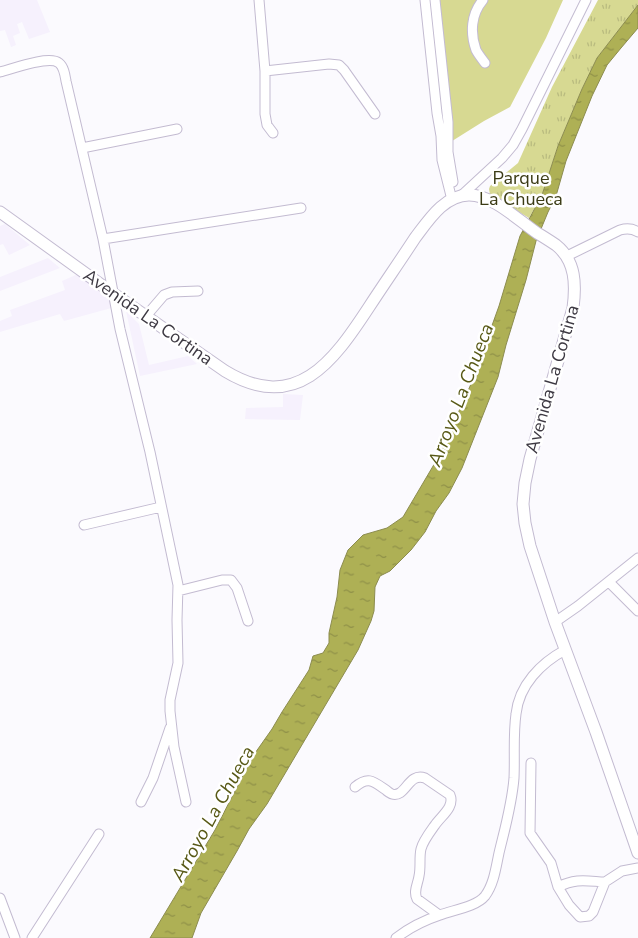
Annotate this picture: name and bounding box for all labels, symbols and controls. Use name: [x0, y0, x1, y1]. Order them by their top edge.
park label: Parque La Chueca: [479, 166, 563, 211]
street label: Avenida La Cortina: [78, 263, 218, 371]
street label: Avenida La Cortina: [519, 302, 585, 456]
water label: Arroyo La Chueca: [421, 320, 500, 471]
water label: Arroyo La Chueca: [164, 742, 261, 887]

